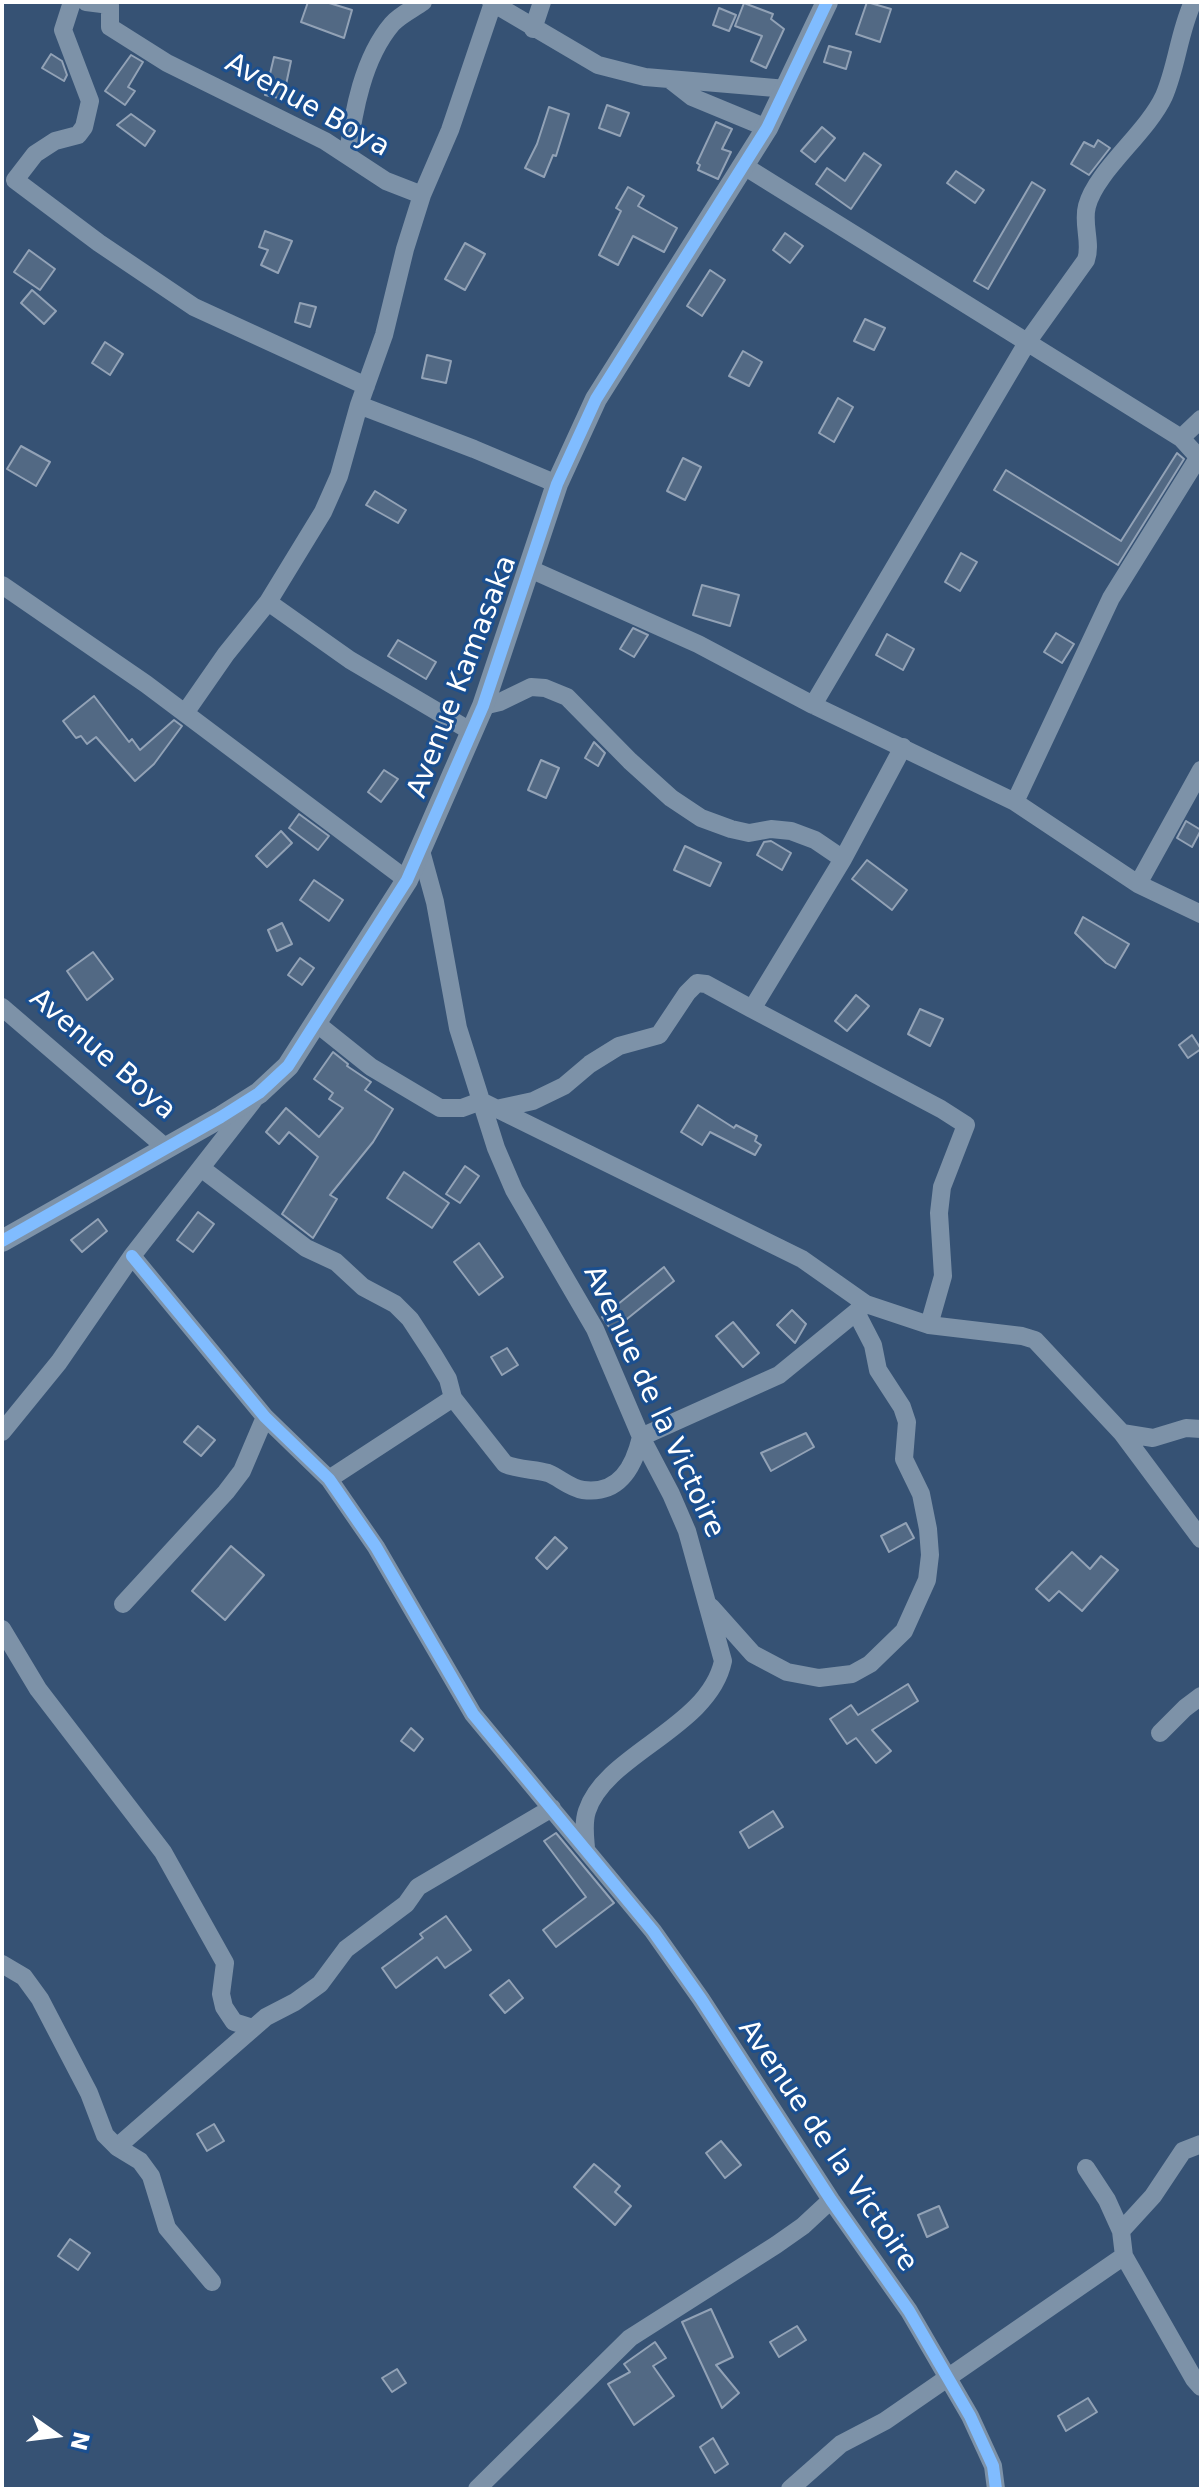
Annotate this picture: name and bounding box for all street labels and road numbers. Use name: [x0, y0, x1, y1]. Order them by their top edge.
street label: Avenue Boya: [219, 47, 395, 165]
street label: Avenue Kamasaka: [401, 551, 525, 803]
street label: Avenue Boya: [22, 982, 182, 1128]
street label: Avenue de la Victoire: [575, 1261, 731, 1543]
street label: Avenue de la Victoire: [730, 2014, 924, 2278]

